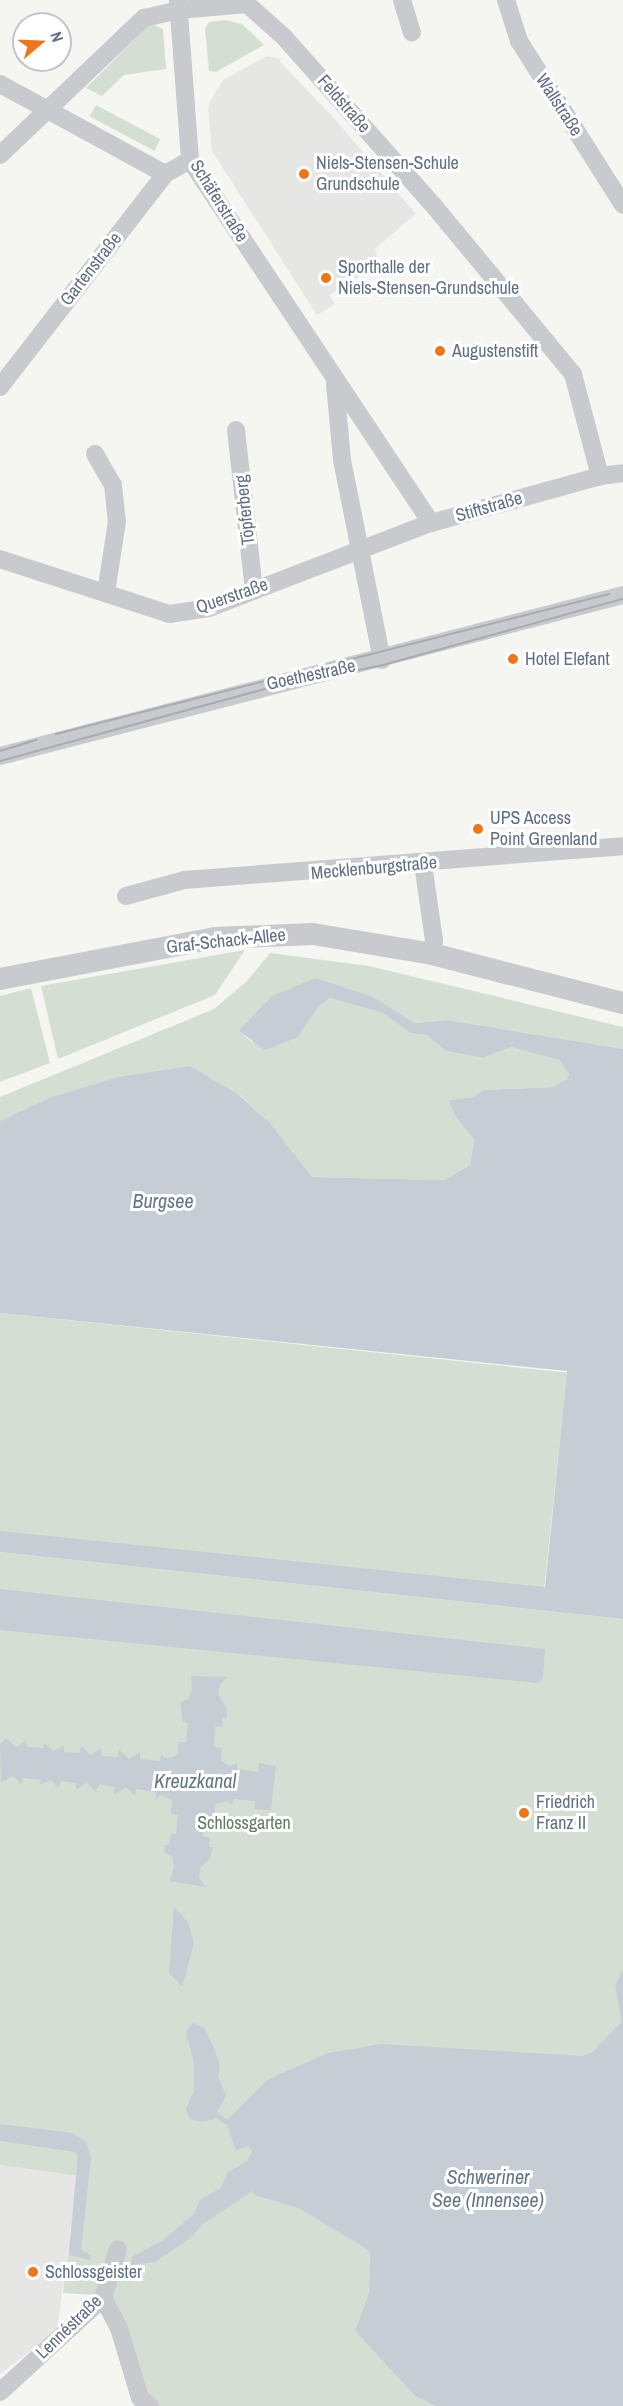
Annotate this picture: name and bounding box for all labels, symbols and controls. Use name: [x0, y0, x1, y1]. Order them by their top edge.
north arrow: [12, 12, 72, 72]
text: N: [45, 29, 69, 45]
street label: Wallstraße: [531, 70, 587, 140]
street label: Feldstraße: [313, 71, 375, 137]
place label: Niels-Stensen-Schule Grundschule: [316, 153, 459, 195]
street label: Schäferstraße: [185, 156, 253, 246]
marker: Niels-Stensen-Schule Grundschule: [297, 167, 311, 181]
street label: Gartenstraße: [56, 228, 126, 310]
place label: Sporthalle der Niels-Stensen-Grundschule: [338, 257, 519, 300]
marker: Sporthalle der Niels-Stensen-Grundschule: [319, 271, 333, 285]
place label: Augustenstift: [452, 340, 538, 362]
marker: Augustenstift: [433, 344, 447, 358]
street label: Töpferberg: [231, 474, 259, 546]
street label: Stiftstraße: [453, 487, 525, 527]
street label: Querstraße: [193, 574, 271, 618]
place label: Hotel Elefant: [525, 648, 610, 670]
marker: Hotel Elefant: [506, 652, 520, 666]
street label: Goethestraße: [265, 655, 357, 695]
place label: UPS Access Point Greenland: [490, 808, 597, 850]
marker: UPS Access Point Greenland: [471, 822, 485, 836]
street label: Mecklenburgstraße: [310, 852, 438, 884]
street label: Graf-Schack-Allee: [165, 924, 287, 958]
water label: Burgsee: [132, 1188, 194, 1212]
water label: Kreuzkanal: [154, 1768, 236, 1792]
place label: Friedrich Franz II: [536, 1792, 595, 1834]
marker: Friedrich Franz II: [517, 1806, 531, 1820]
park label: Schlossgarten: [197, 1812, 291, 1834]
water label: Schweriner See (Innensee): [432, 2165, 544, 2212]
place label: Schlossgeister: [45, 2261, 142, 2283]
marker: Schlossgeister: [26, 2265, 40, 2279]
street label: Lennéstraße: [32, 2290, 106, 2364]

